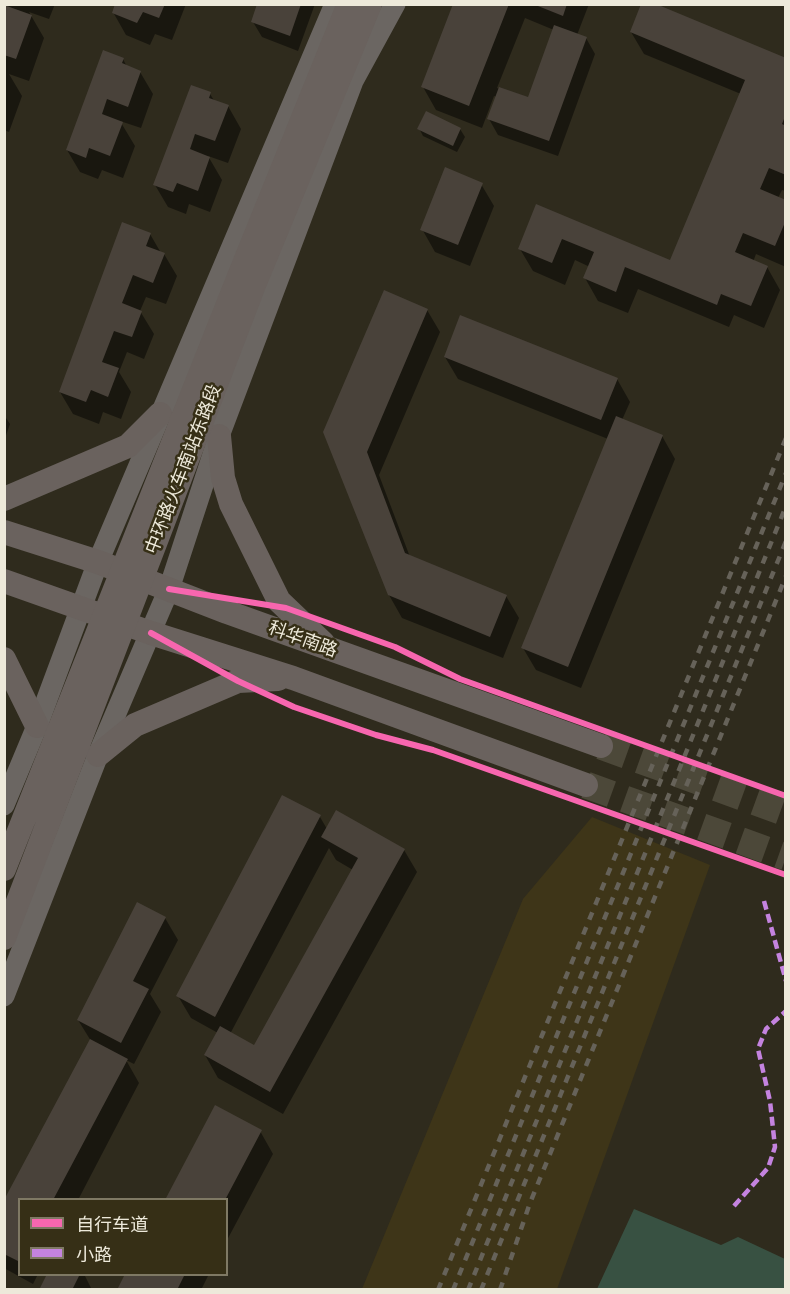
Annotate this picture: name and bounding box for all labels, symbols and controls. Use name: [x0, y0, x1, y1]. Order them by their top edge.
street label: 中环路火车南站东路段: [141, 381, 225, 557]
street label: 科华南路: [265, 617, 341, 661]
legend: [18, 1198, 228, 1276]
text: 自行车道: [76, 1213, 148, 1235]
text: 小路: [76, 1243, 112, 1265]

